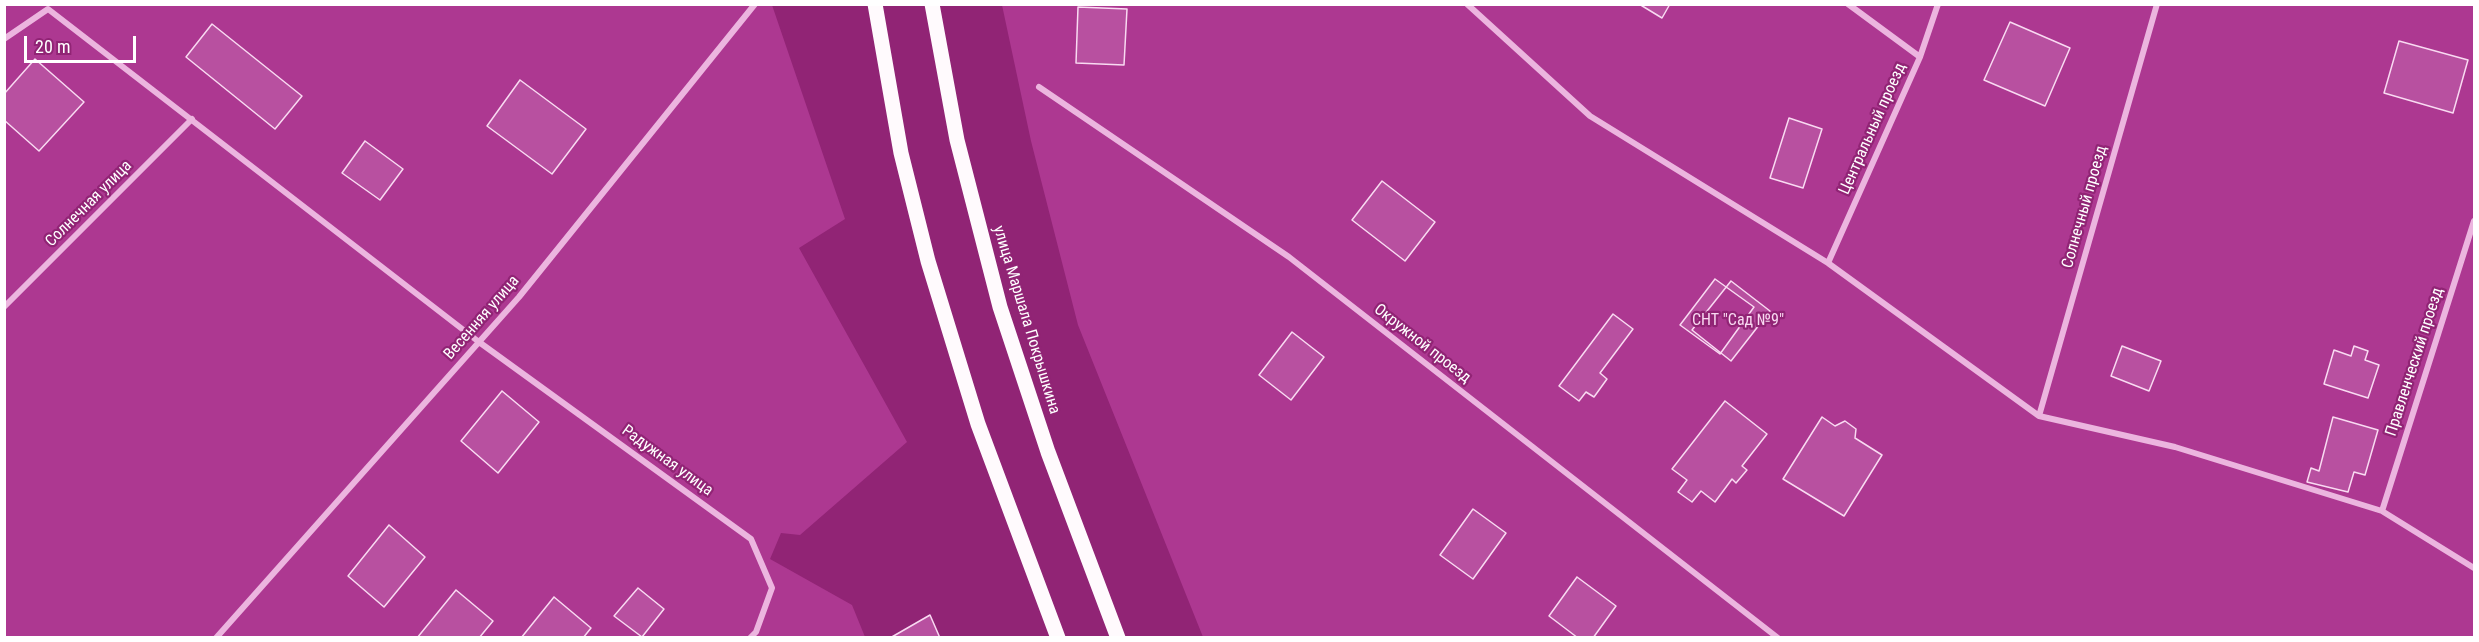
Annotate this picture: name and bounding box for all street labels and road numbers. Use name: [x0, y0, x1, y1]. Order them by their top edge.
street label: Центральный проезд: [1835, 60, 1911, 198]
street label: Солнечный проезд: [2058, 144, 2112, 270]
street label: Солнечная улица: [42, 157, 136, 251]
street label: улица Маршала Покрышкина: [988, 224, 1064, 416]
street label: Весенняя улица: [440, 272, 524, 364]
street label: Правленческий проезд: [2382, 285, 2448, 439]
street label: Окружной проезд: [1370, 300, 1474, 388]
street label: Радужная улица: [618, 421, 716, 501]

